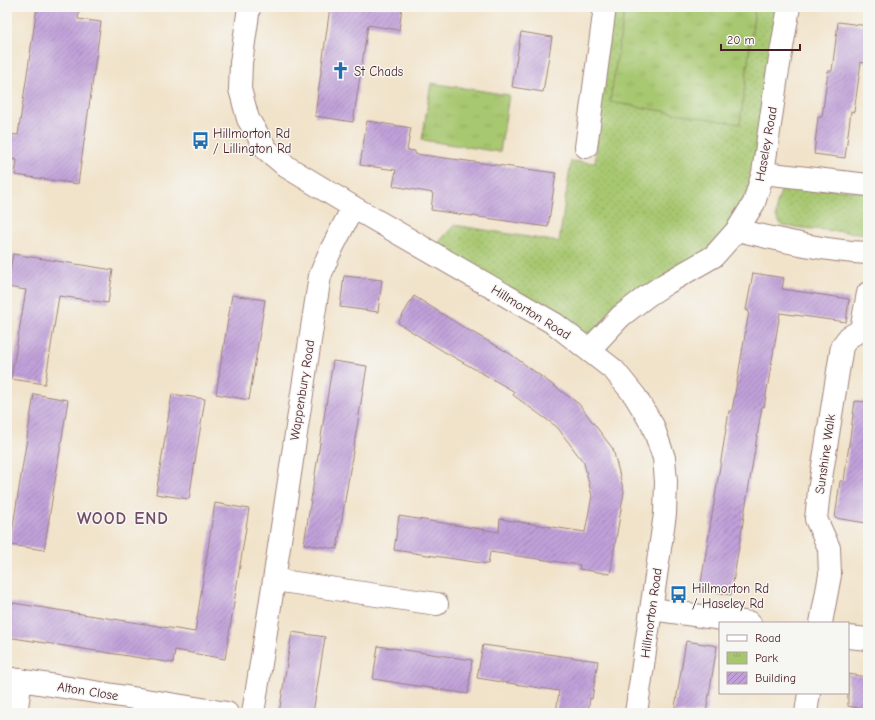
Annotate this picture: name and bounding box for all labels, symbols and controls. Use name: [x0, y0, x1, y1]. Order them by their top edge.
scale bar: [721, 26, 800, 52]
text: 20 m: [727, 33, 755, 47]
church icon: St Chads: [331, 61, 351, 81]
place label: St Chads: [354, 64, 403, 79]
street label: Haseley Road: [752, 105, 780, 183]
place label: Hillmorton Rd / Lillington Rd: [213, 126, 291, 156]
bus stop icon: Hillmorton Rd / Lillington Rd: [190, 130, 210, 150]
street label: Hillmorton Road: [489, 282, 573, 342]
street label: Wappenbury Road: [287, 339, 317, 441]
street label: Sunshine Walk: [812, 412, 838, 495]
district label: WOOD END: [77, 509, 169, 528]
street label: Hillmorton Road: [637, 567, 665, 659]
place label: Hillmorton Rd / Haseley Rd: [692, 581, 769, 611]
bus stop icon: Hillmorton Rd / Haseley Rd: [669, 585, 689, 605]
legend: [719, 622, 849, 694]
text: Road: [755, 631, 781, 645]
text: Park: [755, 651, 778, 665]
text: Building: [755, 671, 796, 685]
street label: Alton Close: [56, 679, 120, 703]

